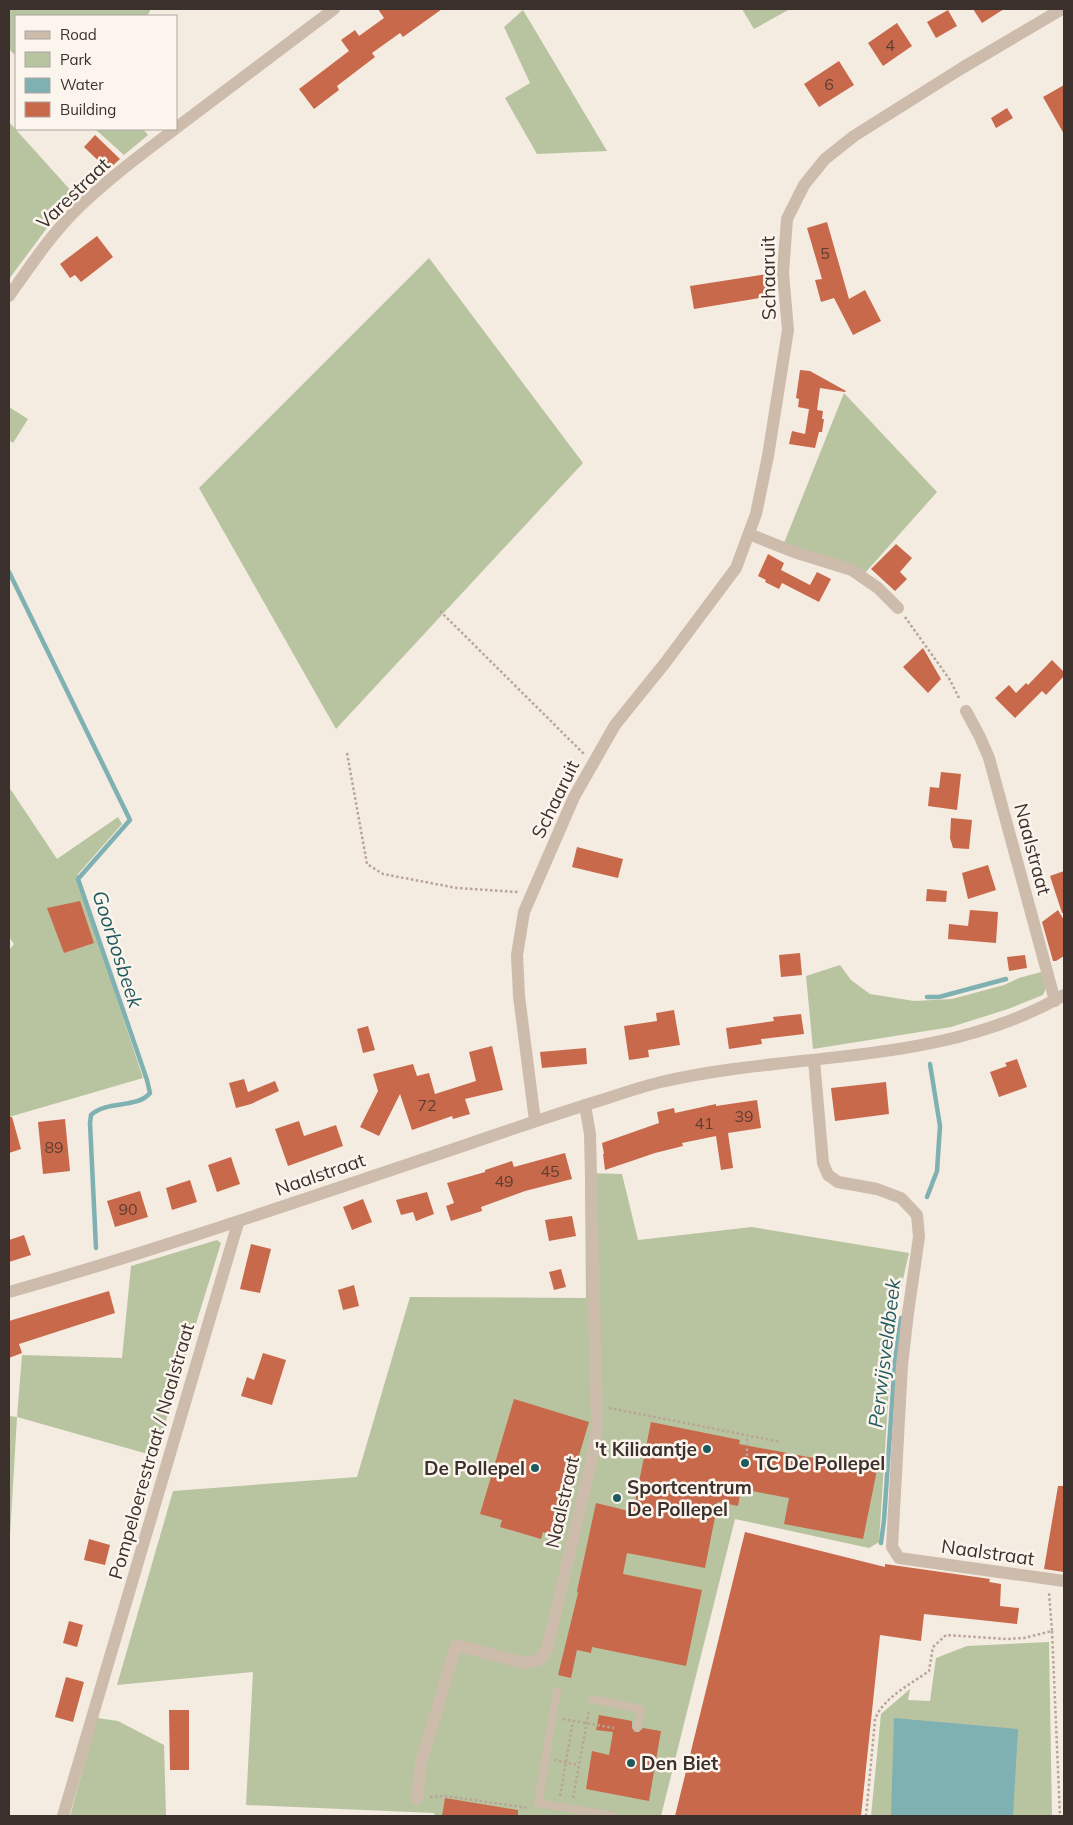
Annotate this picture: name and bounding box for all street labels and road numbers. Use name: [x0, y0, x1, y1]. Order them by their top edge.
street label: Varestraat: [31, 152, 115, 234]
street label: Schaaruit: [755, 235, 781, 320]
street label: Schaaruit: [526, 756, 584, 842]
street label: Naalstraat: [1009, 801, 1057, 898]
street label: Naalstraat: [272, 1147, 369, 1201]
street label: Pompeloerestraat / Naalstraat: [103, 1320, 199, 1582]
street label: Naalstraat: [540, 1453, 584, 1550]
street label: Naalstraat: [940, 1534, 1036, 1570]

